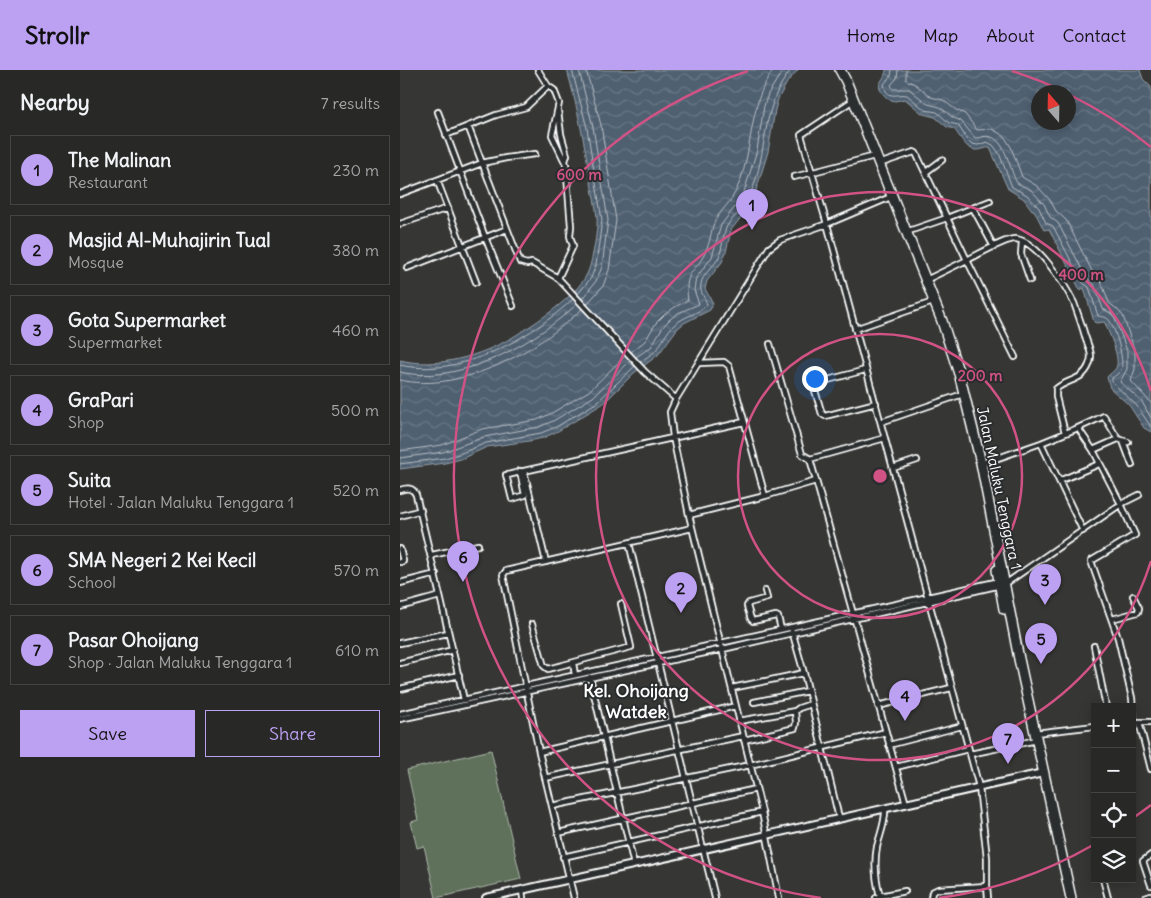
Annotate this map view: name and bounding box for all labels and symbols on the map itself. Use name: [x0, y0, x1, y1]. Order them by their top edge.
north arrow: [1031, 85, 1076, 130]
text: 600 m: [556, 165, 602, 184]
pin: 1: [736, 189, 768, 230]
text: 400 m: [1058, 265, 1104, 284]
your location: [802, 366, 828, 392]
text: 200 m: [958, 366, 1002, 385]
street label: Jalan Maluku Tenggara 1: [973, 405, 1026, 571]
centre of rings: [871, 467, 889, 485]
pin: 6: [447, 541, 479, 582]
pin: 3: [1029, 564, 1061, 605]
pin: 2: [665, 572, 697, 613]
pin: 5: [1025, 623, 1057, 664]
district label: Kel. Ohoijang Watdek: [583, 679, 689, 723]
pin: 4: [889, 680, 921, 721]
pin: 7: [992, 723, 1024, 764]

